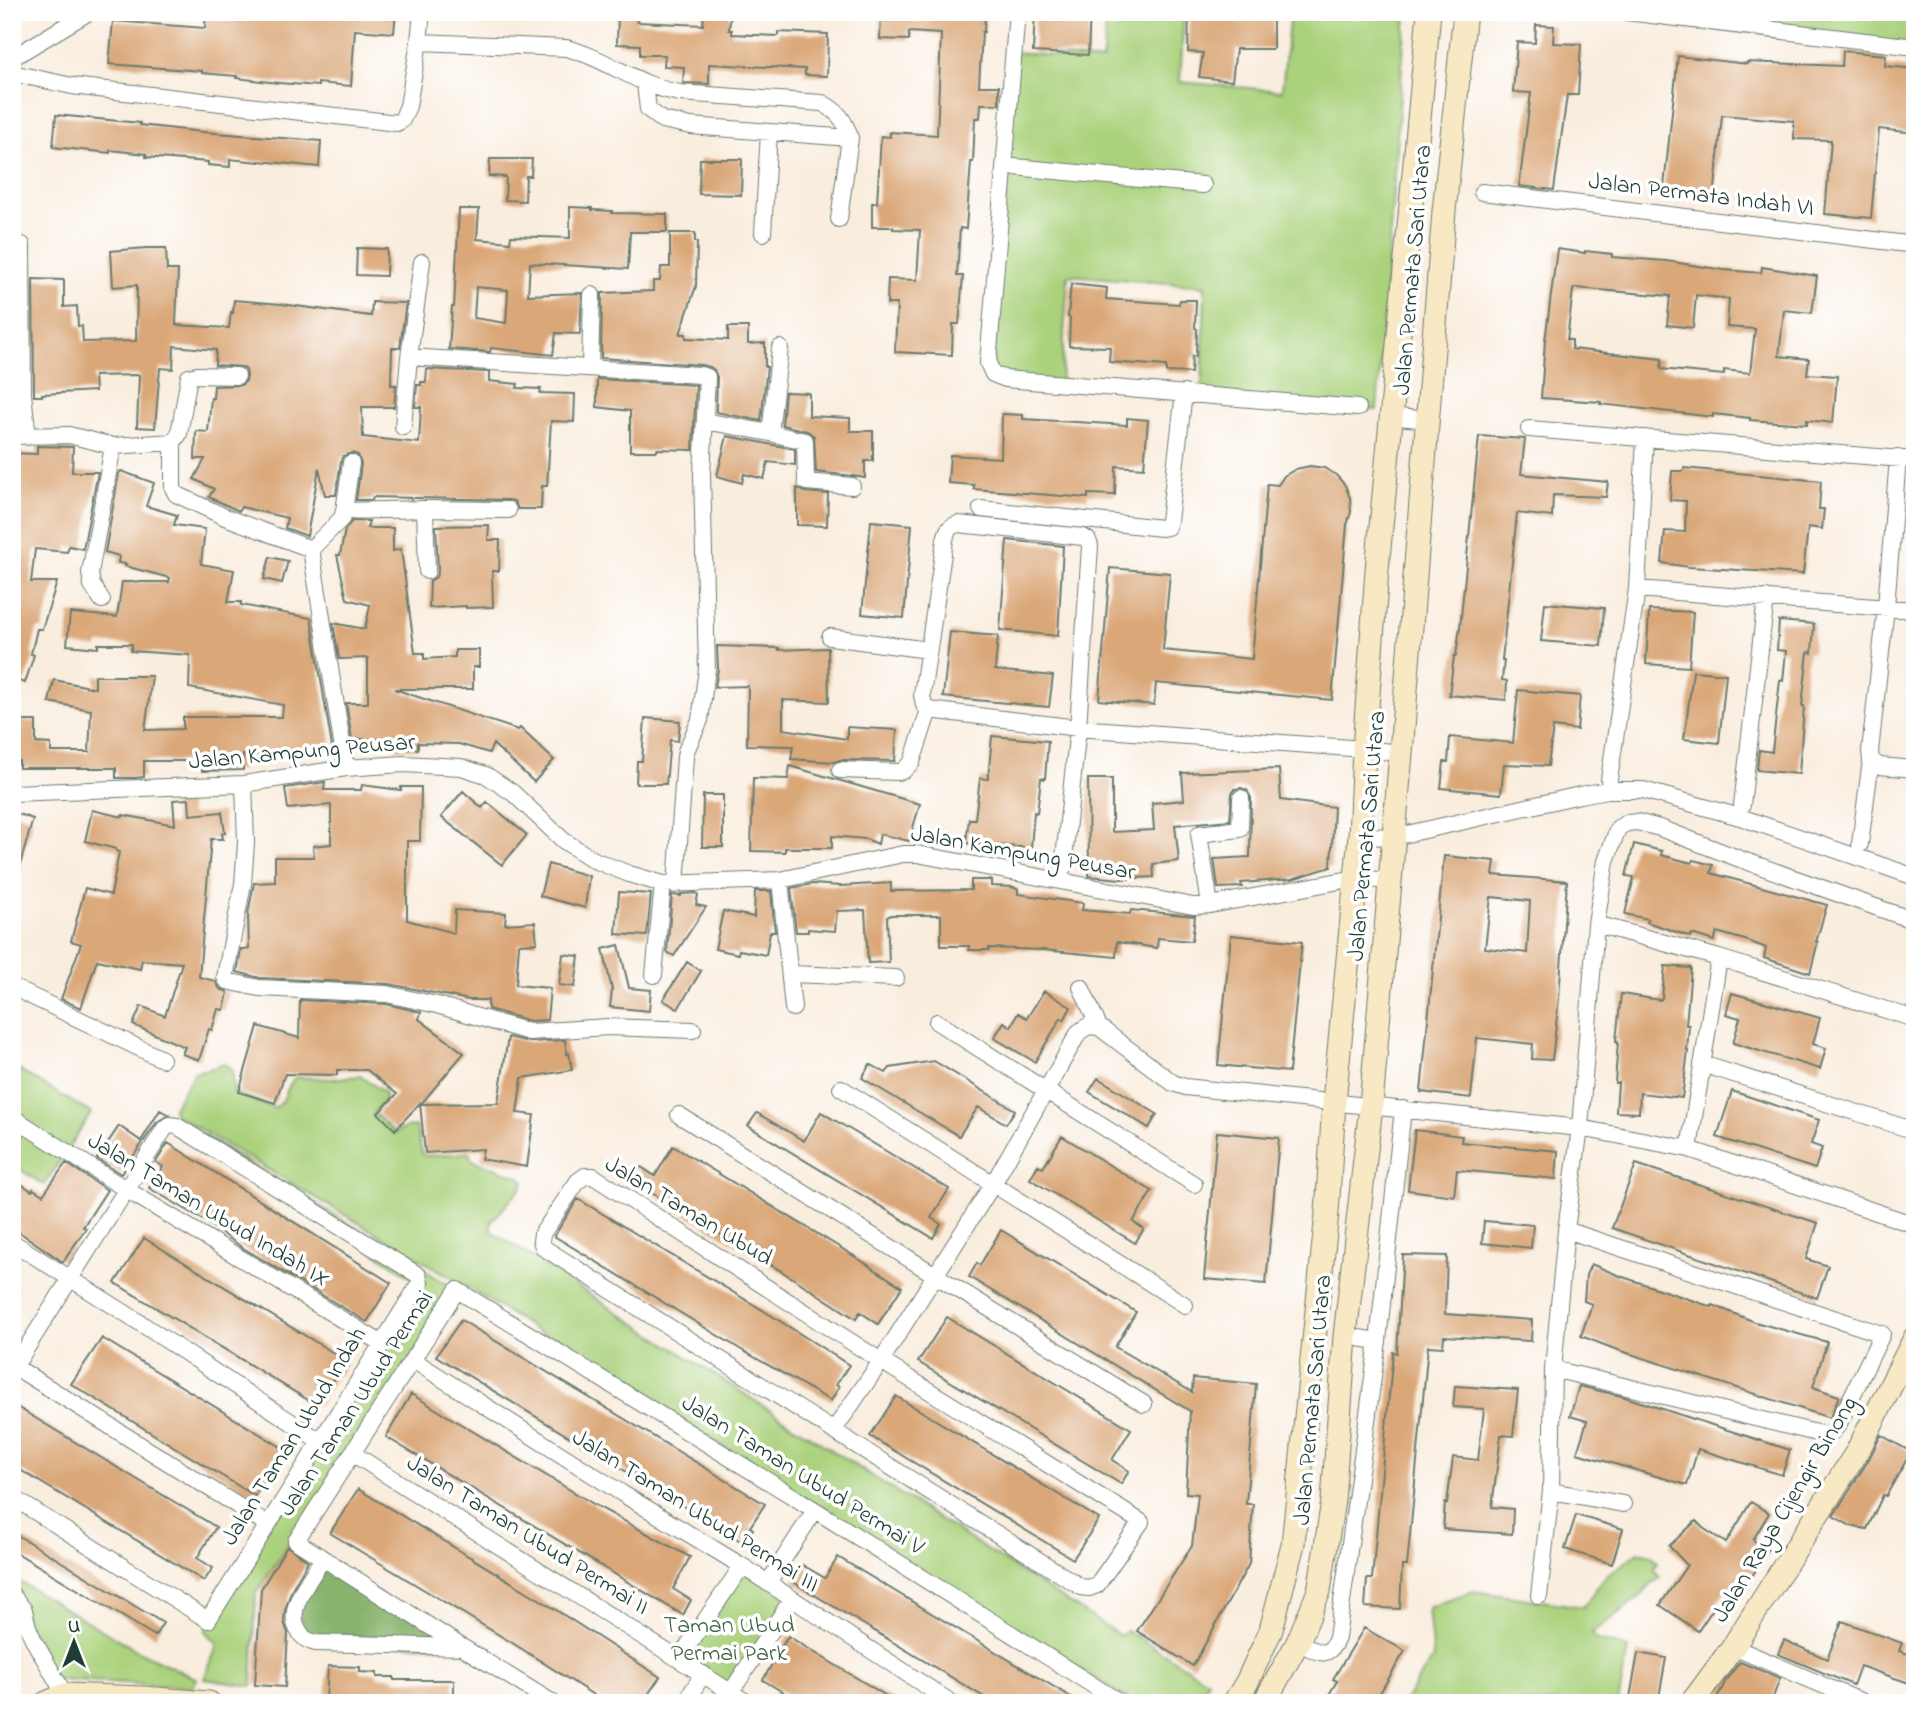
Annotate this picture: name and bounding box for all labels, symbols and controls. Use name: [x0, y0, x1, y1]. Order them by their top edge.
street label: Jalan Permata Sari Utara: [1386, 143, 1442, 397]
street label: Jalan Permata Indah VI: [1586, 165, 1816, 227]
street label: Jalan Permata Sari Utara: [1340, 709, 1396, 963]
street label: Jalan Kampung Peusar: [187, 726, 417, 780]
street label: Jalan Kampung Peusar: [908, 817, 1139, 891]
street label: Jalan Taman Ubud Indah IX: [80, 1125, 336, 1298]
street label: Jalan Taman Ubud: [597, 1148, 779, 1276]
street label: Jalan Permata Sari Utara: [1286, 1273, 1342, 1527]
street label: Jalan Taman Ubud Permai: [271, 1284, 443, 1524]
street label: Jalan Taman Ubud Indah: [213, 1321, 377, 1553]
street label: Jalan Taman Ubud Permai V: [674, 1387, 931, 1566]
street label: Jalan Raya Cijengir Binong: [1704, 1390, 1869, 1630]
street label: Jalan Taman Ubud Permai III: [564, 1421, 826, 1603]
street label: Jalan Taman Ubud Permai II: [399, 1447, 655, 1625]
north arrow: [38, 1606, 108, 1676]
park label: Taman Ubud Permai Park: [663, 1609, 795, 1672]
text: U: [68, 1614, 80, 1641]

